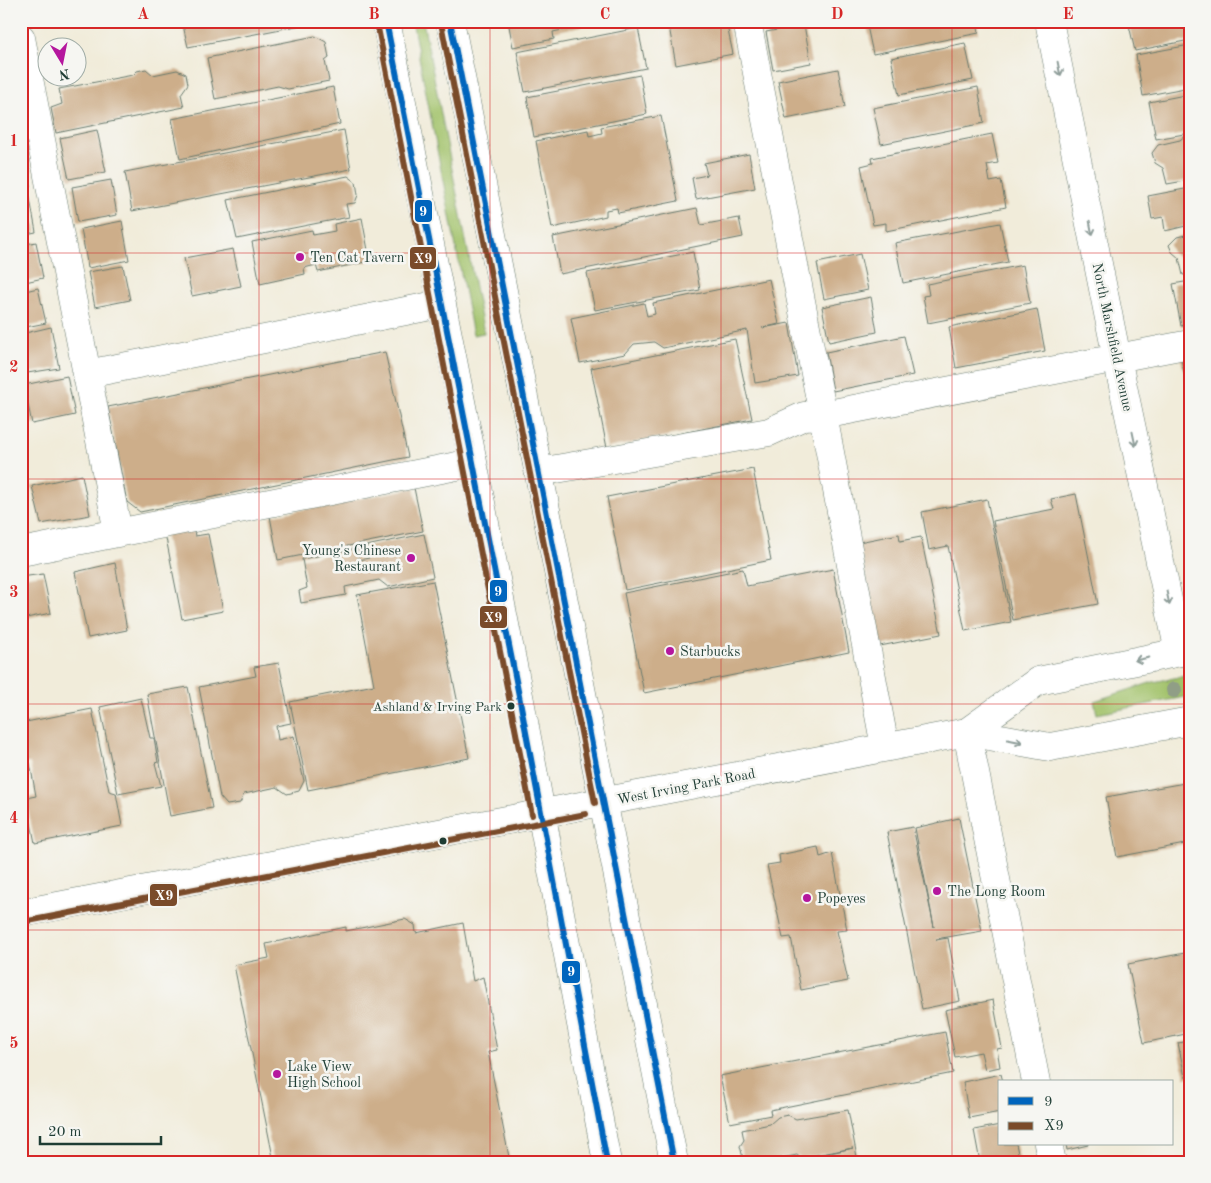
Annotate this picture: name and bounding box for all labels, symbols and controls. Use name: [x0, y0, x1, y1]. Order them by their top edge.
text: A: [137, 7, 149, 23]
text: B: [368, 7, 380, 23]
text: C: [600, 7, 610, 23]
text: D: [831, 7, 843, 23]
text: E: [1062, 7, 1074, 23]
north arrow: [38, 38, 88, 88]
one-way arrow: [1055, 61, 1064, 77]
text: N: [57, 66, 71, 82]
text: 1: [9, 134, 19, 150]
line badge: 9: [414, 199, 433, 223]
text: 9: [419, 205, 427, 219]
one-way arrow: [1087, 220, 1096, 236]
line badge: X9: [409, 246, 437, 270]
marker: Ten Cat Tavern: [294, 251, 306, 263]
place label: Ten Cat Tavern: [310, 251, 405, 265]
text: X9: [414, 252, 432, 266]
street label: North Marshfield Avenue: [1089, 262, 1135, 413]
text: 2: [9, 360, 19, 376]
one-way arrow: [1130, 430, 1139, 446]
place label: Young's Chinese Restaurant: [302, 544, 401, 574]
marker: Young's Chinese Restaurant: [405, 552, 417, 564]
line badge: 9: [489, 579, 508, 603]
text: 3: [9, 585, 19, 601]
text: 9: [494, 585, 502, 599]
one-way arrow: [1164, 589, 1173, 605]
line badge: X9: [479, 605, 508, 629]
text: X9: [484, 611, 502, 625]
marker: Starbucks: [664, 645, 676, 657]
place label: Starbucks: [680, 645, 740, 659]
one-way arrow: [1134, 655, 1150, 664]
place label: Ashland & Irving Park: [373, 701, 502, 714]
marker: Ashland & Irving Park: [506, 701, 516, 711]
one-way arrow: [1007, 736, 1023, 746]
street label: West Irving Park Road: [616, 767, 756, 807]
text: 4: [9, 811, 19, 827]
unlabelled marker: [438, 836, 448, 846]
line badge: X9: [149, 883, 178, 907]
marker: The Long Room: [931, 885, 943, 897]
place label: The Long Room: [947, 885, 1045, 899]
text: X9: [155, 889, 173, 903]
marker: Popeyes: [801, 892, 813, 904]
place label: Popeyes: [817, 892, 866, 906]
line badge: 9: [561, 960, 581, 984]
text: 9: [567, 965, 575, 979]
text: 5: [9, 1036, 19, 1052]
place label: Lake View High School: [287, 1060, 361, 1090]
marker: Lake View High School: [271, 1068, 283, 1080]
legend: [998, 1080, 1174, 1146]
text: 9: [1044, 1095, 1053, 1110]
scale bar: [40, 1113, 161, 1145]
text: X9: [1044, 1119, 1064, 1134]
text: 20 m: [48, 1125, 82, 1140]

